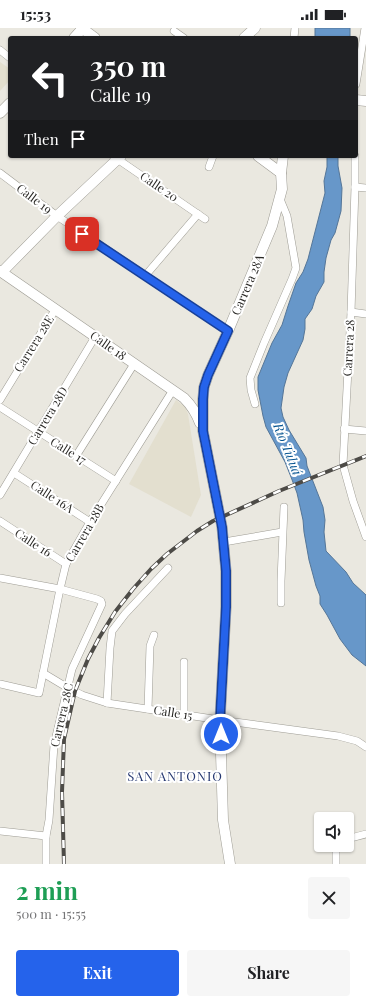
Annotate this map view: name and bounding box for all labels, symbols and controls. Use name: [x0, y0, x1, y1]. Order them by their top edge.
text: 15:53: [20, 4, 51, 24]
text: 350 m: [90, 47, 166, 84]
icon: left: [24, 52, 76, 104]
text: Calle 19: [90, 83, 151, 107]
icon: arrive: [67, 128, 89, 150]
text: Then: [24, 129, 59, 149]
street label: Calle 20: [137, 168, 182, 205]
street label: Calle 19: [14, 180, 56, 217]
pin: [65, 217, 99, 251]
icon: arrive: [71, 223, 93, 245]
street label: Carrera 28A: [227, 251, 267, 317]
street label: Carrera 28E: [9, 312, 57, 375]
street label: Carrera 28: [339, 319, 357, 377]
street label: Calle 18: [87, 327, 130, 363]
street label: Carrera 28D: [23, 383, 71, 448]
water label: Río Tuluá: [270, 419, 307, 478]
street label: Calle 17: [48, 433, 90, 467]
street label: Calle 16A: [28, 476, 77, 516]
street label: Carrera 28B: [61, 501, 107, 564]
street label: Calle 16: [12, 524, 55, 560]
street label: Carrera 28C: [46, 681, 76, 748]
street label: Calle 15: [152, 701, 194, 723]
position arrow: [200, 713, 242, 755]
district label: SAN ANTONIO: [127, 767, 223, 784]
map controls: [314, 812, 354, 852]
button: sound: [314, 812, 354, 852]
text: 2 min: [16, 874, 78, 906]
button: close: [308, 877, 350, 919]
text: 500 m · 15:55: [16, 905, 86, 922]
button: Exit: [16, 950, 179, 996]
button: Share: [187, 950, 350, 996]

